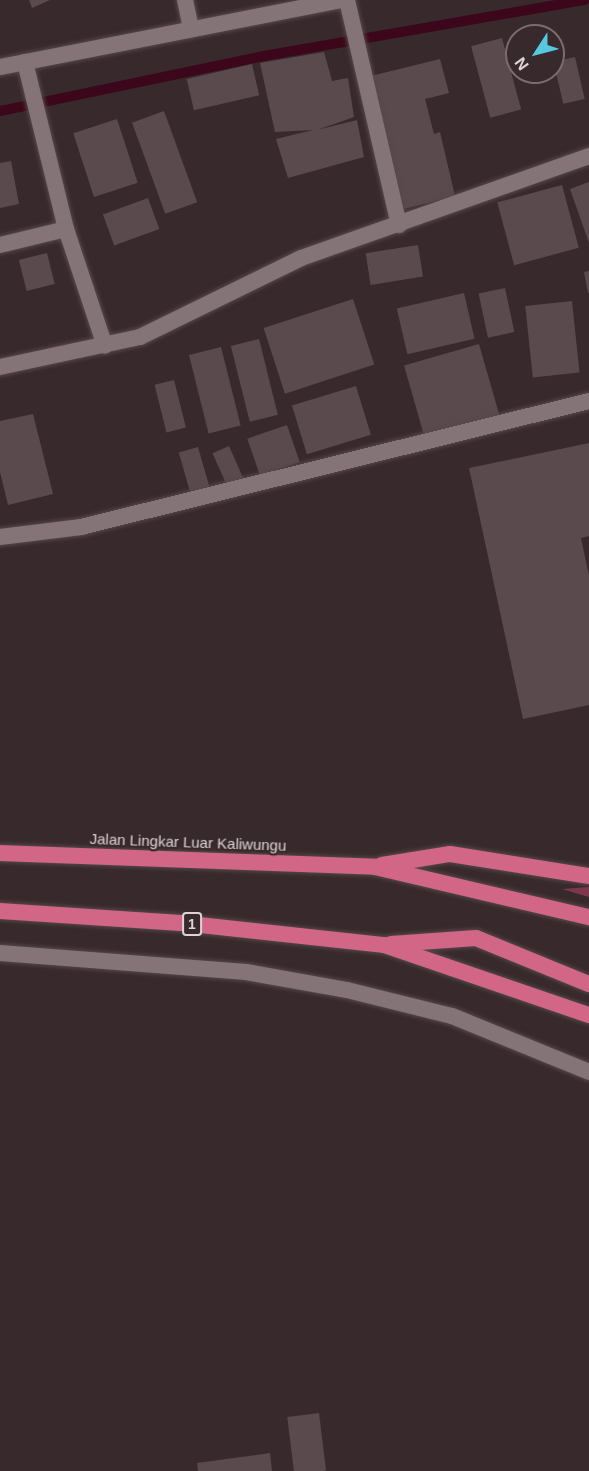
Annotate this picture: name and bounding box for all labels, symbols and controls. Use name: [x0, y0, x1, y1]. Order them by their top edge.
north arrow: [505, 24, 565, 84]
text: N: [511, 54, 532, 73]
street label: Jalan Lingkar Luar Kaliwungu: [89, 830, 287, 854]
road number: 1: [182, 913, 202, 935]

